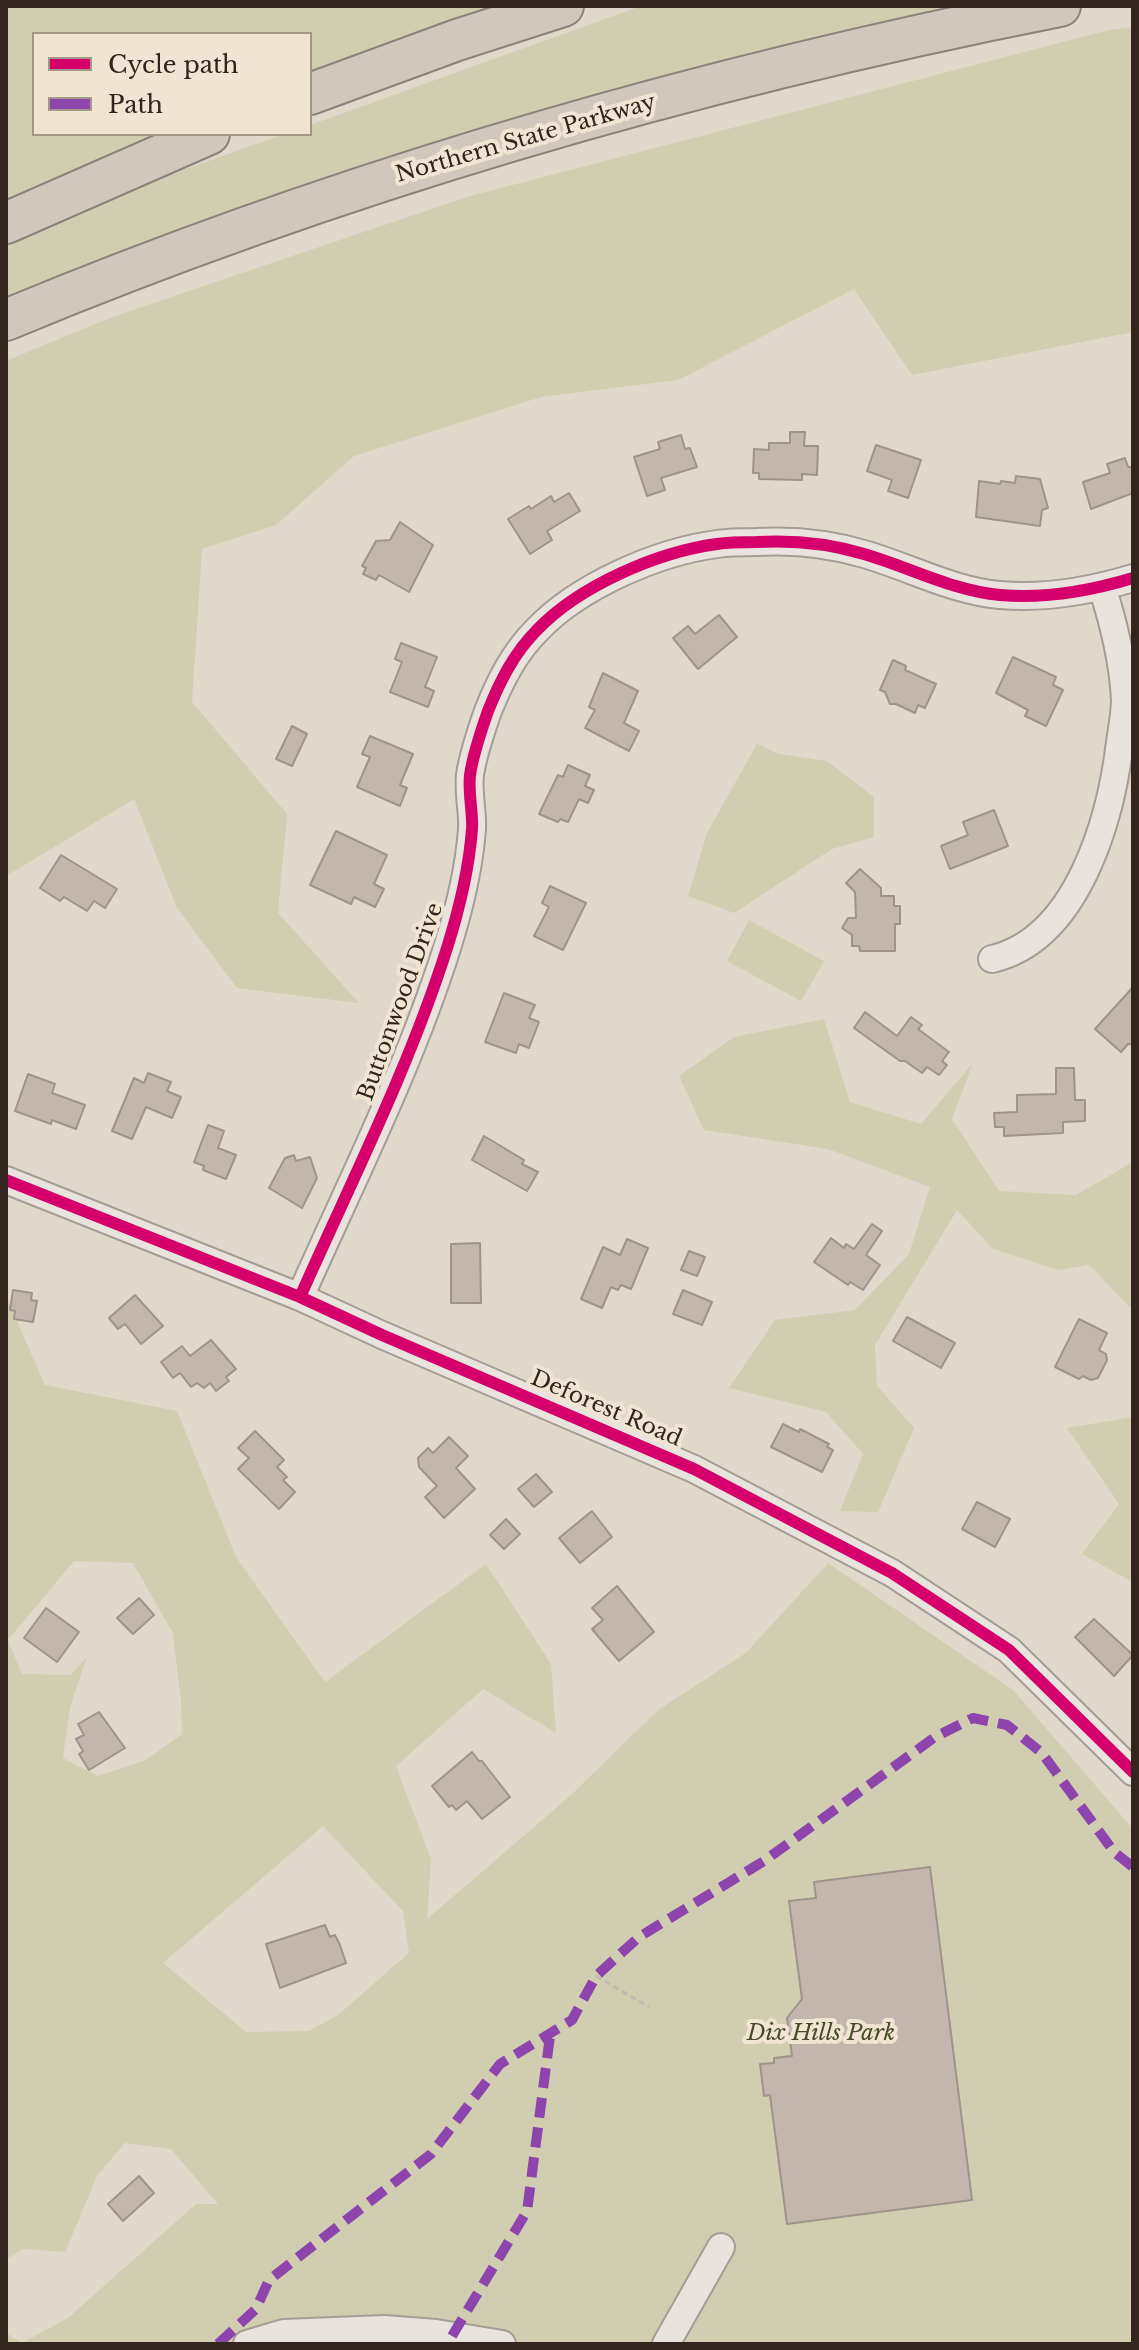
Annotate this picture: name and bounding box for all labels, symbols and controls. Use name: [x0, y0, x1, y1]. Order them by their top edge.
legend: [32, 32, 312, 136]
text: Cycle path: [108, 50, 239, 79]
street label: Northern State Parkway: [393, 89, 659, 189]
text: Path: [108, 90, 163, 119]
street label: Buttonwood Drive: [353, 900, 449, 1104]
street label: Deforest Road: [527, 1365, 685, 1453]
park label: Dix Hills Park: [747, 2021, 895, 2047]

